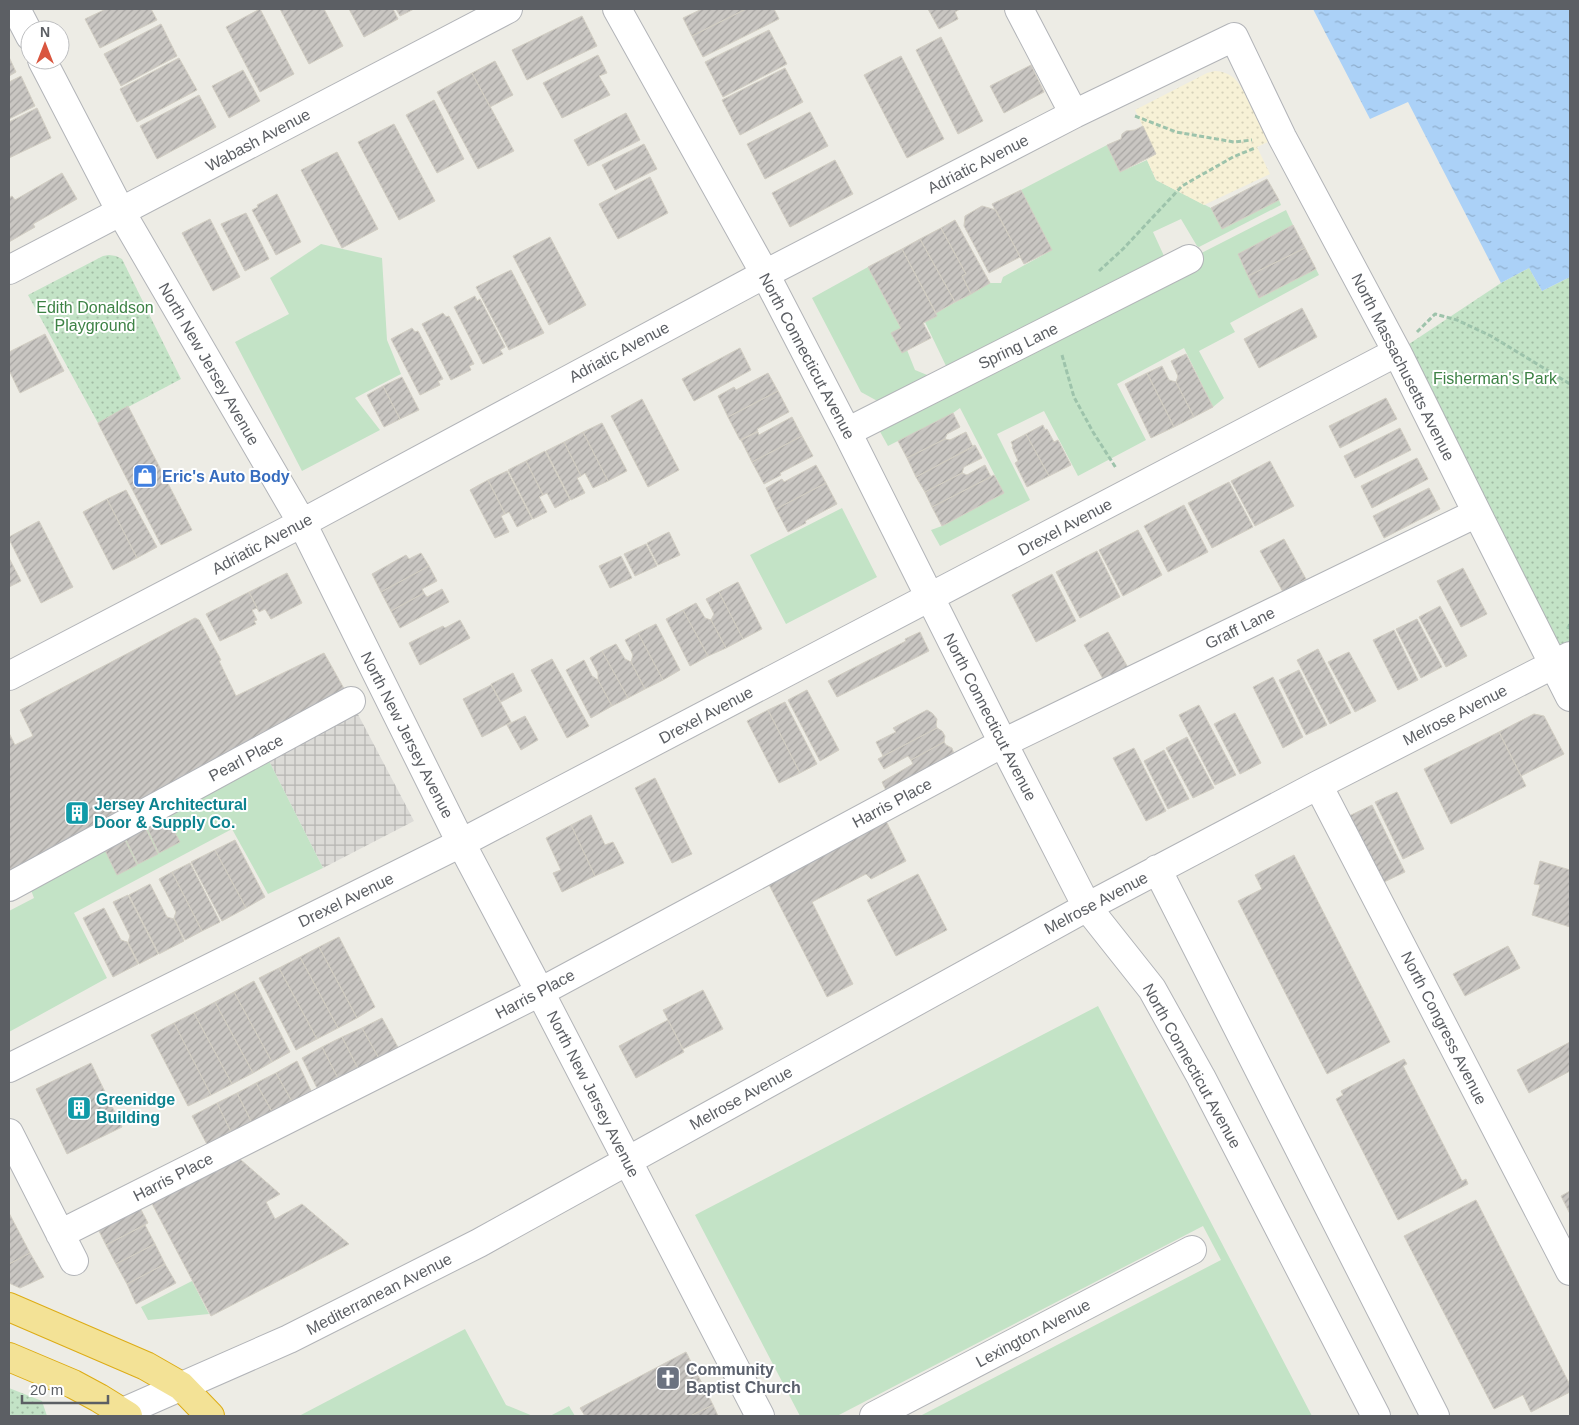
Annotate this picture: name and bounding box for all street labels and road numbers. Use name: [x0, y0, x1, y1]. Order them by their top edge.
street label: Wabash Avenue: [203, 105, 313, 175]
street label: Adriatic Avenue: [925, 131, 1031, 197]
street label: North Connecticut Avenue: [756, 270, 858, 442]
street label: North Massachusetts Avenue: [1348, 271, 1458, 464]
street label: North New Jersey Avenue: [155, 280, 263, 448]
street label: Adriatic Avenue: [566, 318, 672, 386]
street label: Spring Lane: [975, 319, 1061, 373]
street label: Drexel Avenue: [1015, 495, 1115, 559]
street label: Adriatic Avenue: [209, 510, 315, 578]
street label: Graff Lane: [1202, 604, 1278, 652]
street label: North Connecticut Avenue: [940, 630, 1040, 804]
street label: North New Jersey Avenue: [358, 649, 457, 821]
street label: Melrose Avenue: [1400, 681, 1510, 749]
street label: Drexel Avenue: [656, 683, 756, 747]
street label: Pearl Place: [206, 731, 286, 785]
street label: Harris Place: [850, 775, 935, 831]
street label: Melrose Avenue: [1041, 869, 1151, 937]
street label: Drexel Avenue: [296, 870, 396, 930]
street label: North Congress Avenue: [1398, 949, 1490, 1107]
street label: Harris Place: [493, 966, 578, 1022]
street label: North Connecticut Avenue: [1140, 981, 1244, 1151]
street label: North New Jersey Avenue: [544, 1008, 643, 1180]
street label: Melrose Avenue: [687, 1063, 795, 1133]
street label: Harris Place: [130, 1150, 216, 1204]
street label: Mediterranean Avenue: [304, 1250, 455, 1338]
street label: Lexington Avenue: [973, 1296, 1093, 1370]

